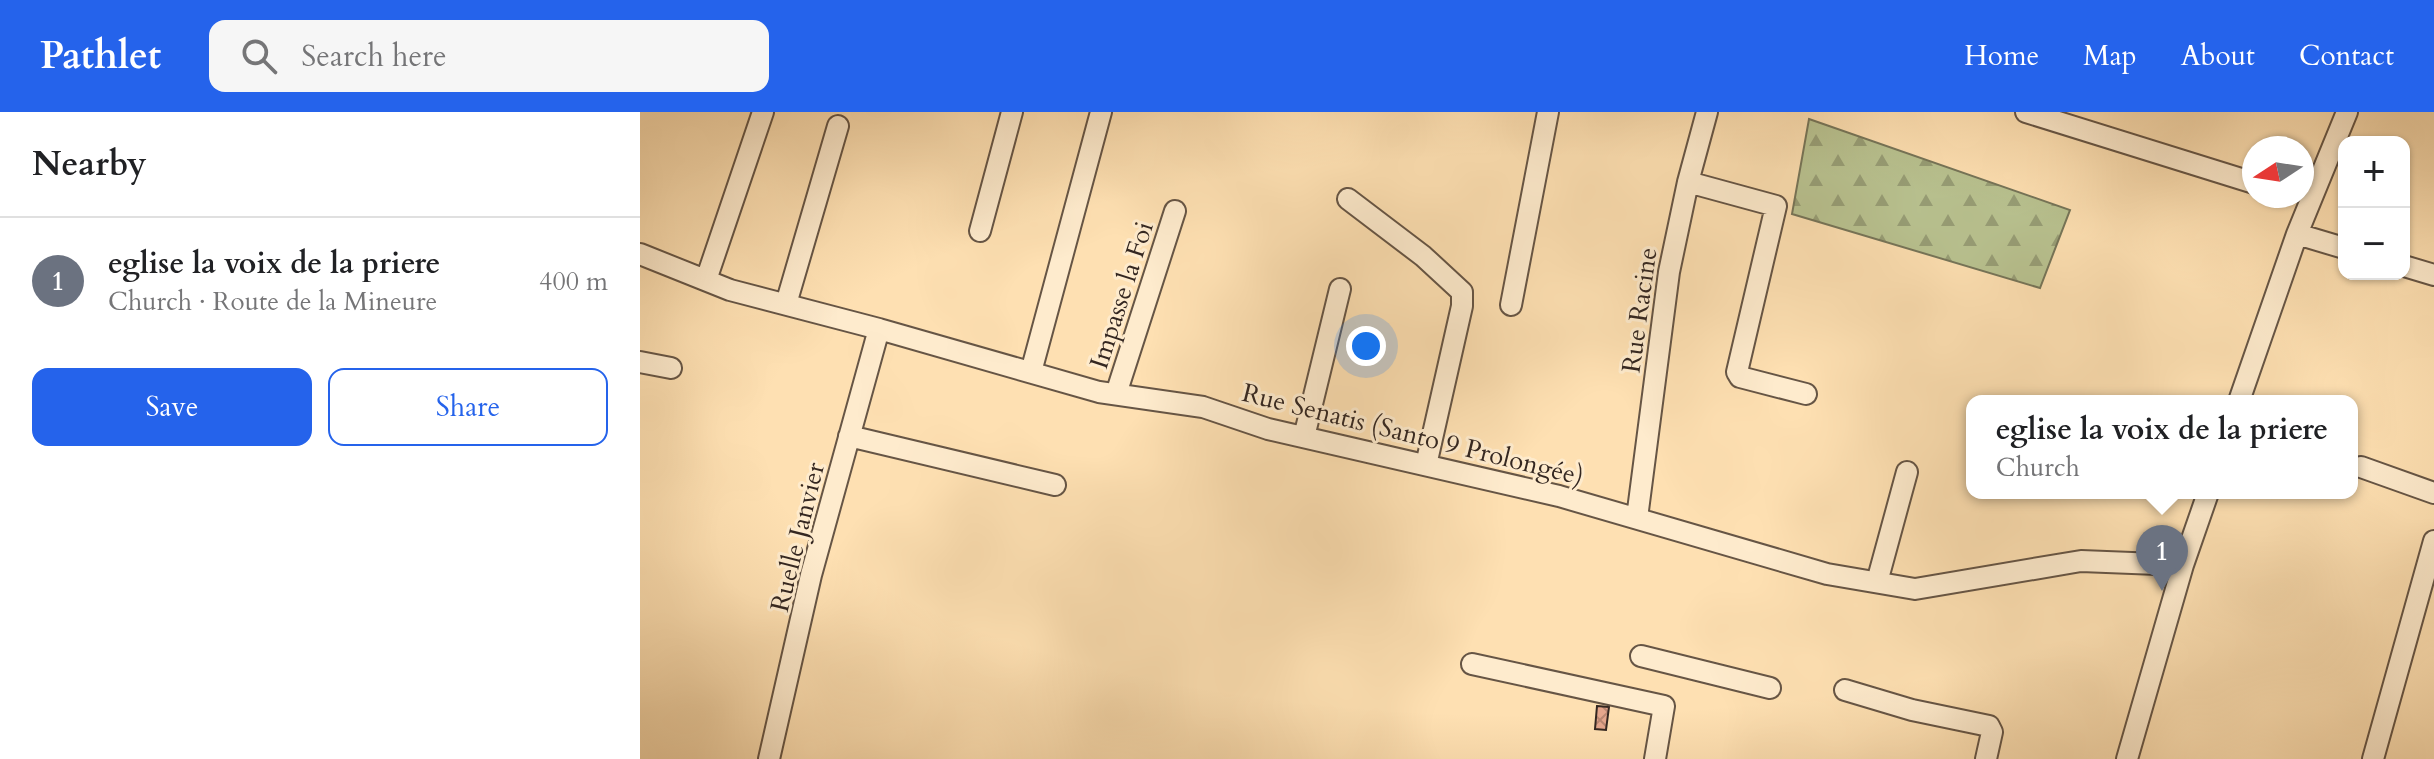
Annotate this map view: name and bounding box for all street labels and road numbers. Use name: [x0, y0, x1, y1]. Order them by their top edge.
street label: Impasse la Foi: [1081, 217, 1162, 373]
street label: Rue Racine: [1613, 245, 1666, 375]
street label: Rue Senatis (Santo 9 Prolongée): [1238, 375, 1587, 494]
street label: Ruelle Janvier: [762, 458, 833, 615]

